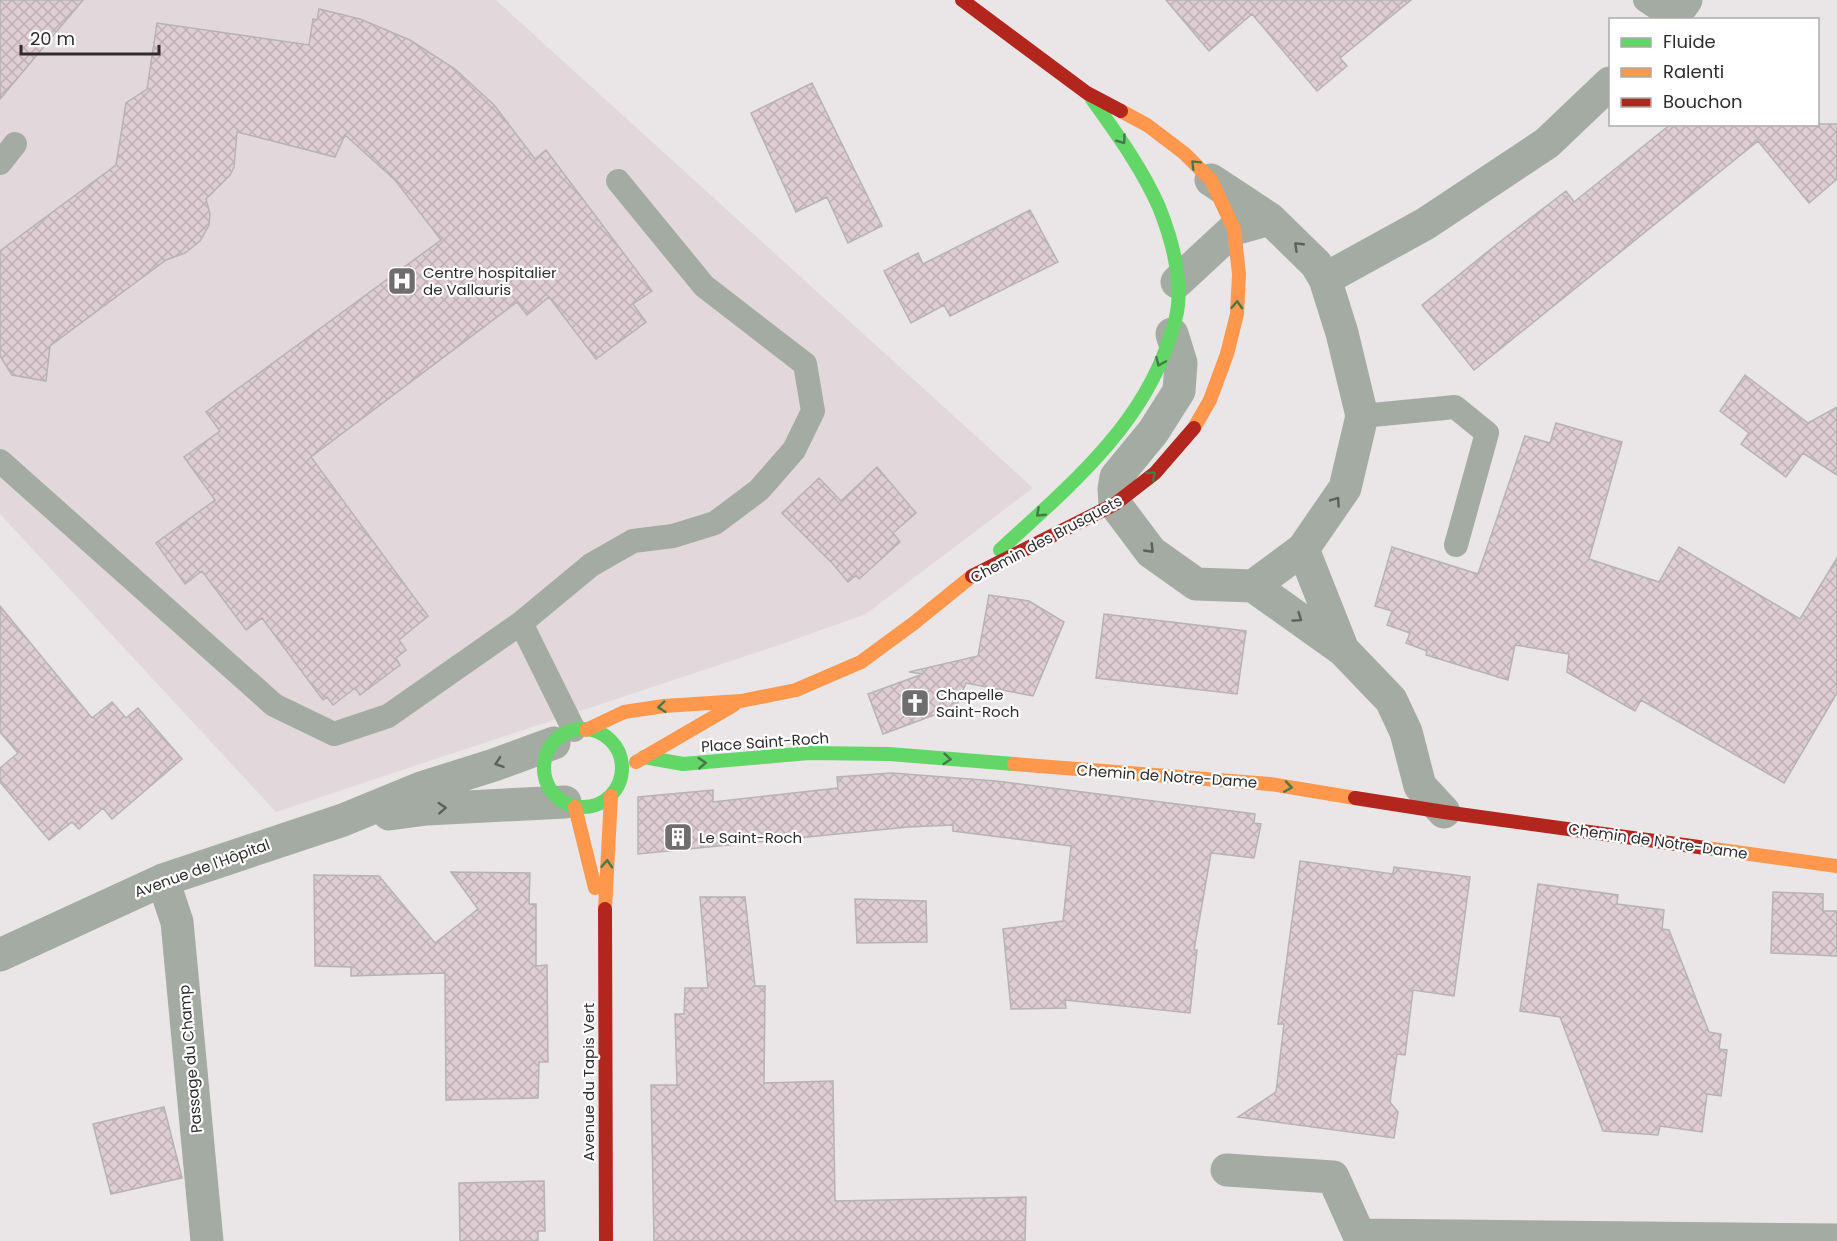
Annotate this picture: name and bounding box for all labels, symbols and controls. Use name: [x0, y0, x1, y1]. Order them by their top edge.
scale bar: [21, 18, 159, 56]
legend: [1609, 18, 1819, 126]
text: 20 m: [30, 26, 75, 51]
text: Fluide: [1663, 29, 1716, 54]
text: Ralenti: [1663, 59, 1724, 84]
text: Bouchon: [1663, 89, 1743, 114]
one-way arrow: [1114, 134, 1125, 145]
one-way arrow: [1192, 161, 1203, 172]
one-way arrow: [1294, 242, 1305, 253]
place label: Centre hospitalier de Vallauris: [423, 262, 557, 300]
hospital icon: Centre hospitalier de Vallauris: [386, 265, 418, 297]
one-way arrow: [1231, 301, 1244, 310]
one-way arrow: [1156, 356, 1168, 367]
one-way arrow: [1145, 471, 1156, 482]
street label: Chemin des Brusquets: [966, 490, 1126, 588]
one-way arrow: [1329, 496, 1340, 507]
one-way arrow: [1036, 506, 1046, 517]
one-way arrow: [1143, 543, 1154, 553]
one-way arrow: [1291, 611, 1302, 622]
place label: Chapelle Saint-Roch: [936, 684, 1019, 722]
church icon: Chapelle Saint-Roch: [899, 687, 931, 719]
one-way arrow: [657, 700, 666, 712]
street label: Place Saint-Roch: [700, 727, 830, 757]
one-way arrow: [943, 752, 952, 765]
one-way arrow: [494, 756, 504, 769]
one-way arrow: [698, 756, 707, 769]
street label: Chemin de Notre-Dame: [1076, 759, 1258, 793]
one-way arrow: [1283, 780, 1293, 793]
one-way arrow: [438, 802, 447, 815]
street label: Chemin de Notre-Dame: [1567, 818, 1749, 864]
building icon: Le Saint-Roch: [662, 821, 694, 853]
place label: Le Saint-Roch: [699, 827, 802, 848]
street label: Avenue de l'Hôpital: [131, 834, 273, 902]
one-way arrow: [601, 859, 614, 868]
street label: Passage du Champ: [173, 984, 207, 1134]
street label: Avenue du Tapis Vert: [578, 1003, 599, 1161]

